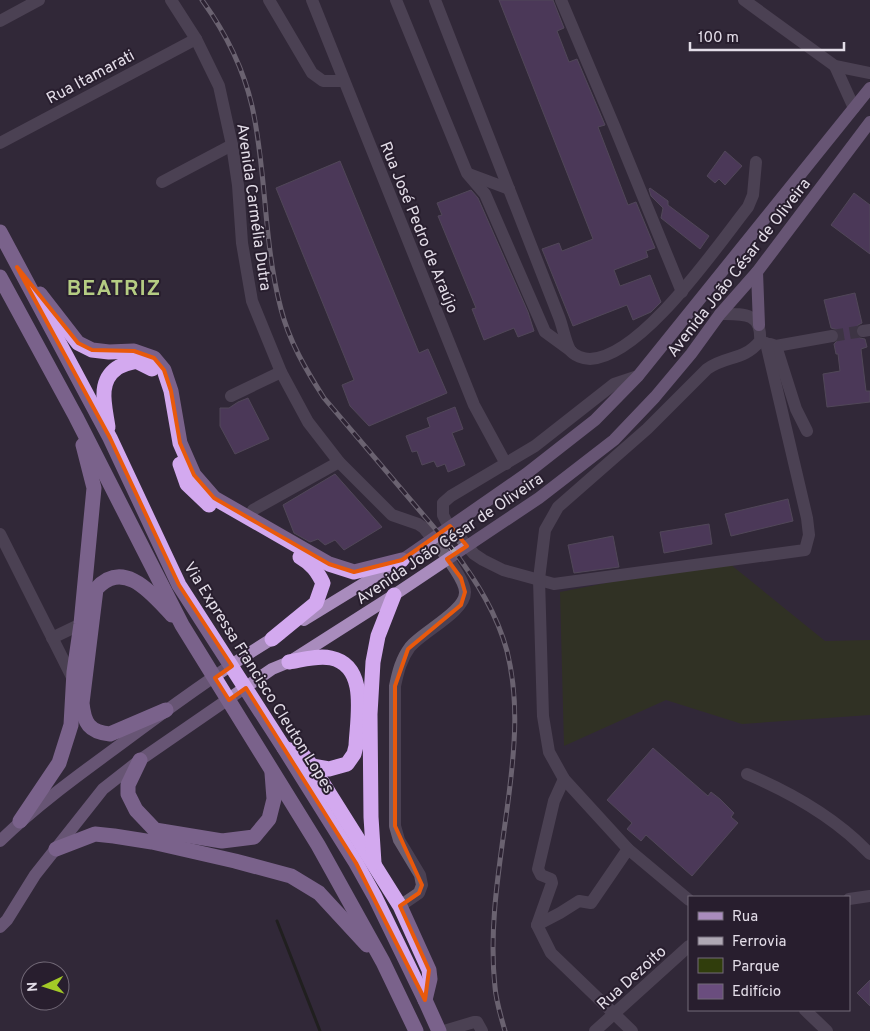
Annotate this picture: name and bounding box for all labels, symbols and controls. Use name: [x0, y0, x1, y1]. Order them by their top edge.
scale bar: [690, 20, 844, 52]
text: 100 m: [698, 29, 739, 48]
street label: Rua Itamarati: [43, 46, 138, 109]
street label: Avenida Carmélia Dutra: [231, 122, 275, 292]
street label: Rua José Pedro de Araújo: [375, 139, 462, 317]
street label: Avenida João César de Oliveira: [664, 175, 816, 362]
district label: BEATRIZ: [67, 276, 161, 303]
street label: Avenida João César de Oliveira: [353, 469, 547, 610]
street label: Via Expressa Francisco Cleuton Lopes: [178, 559, 338, 798]
legend: [688, 896, 850, 1011]
text: Rua: [732, 908, 758, 927]
text: Ferrovia: [732, 933, 786, 952]
street label: Rua Dezoito: [593, 942, 671, 1015]
text: Parque: [732, 958, 780, 977]
north arrow: [20, 961, 70, 1011]
text: N: [25, 981, 42, 992]
text: Edifício: [732, 983, 781, 1002]

